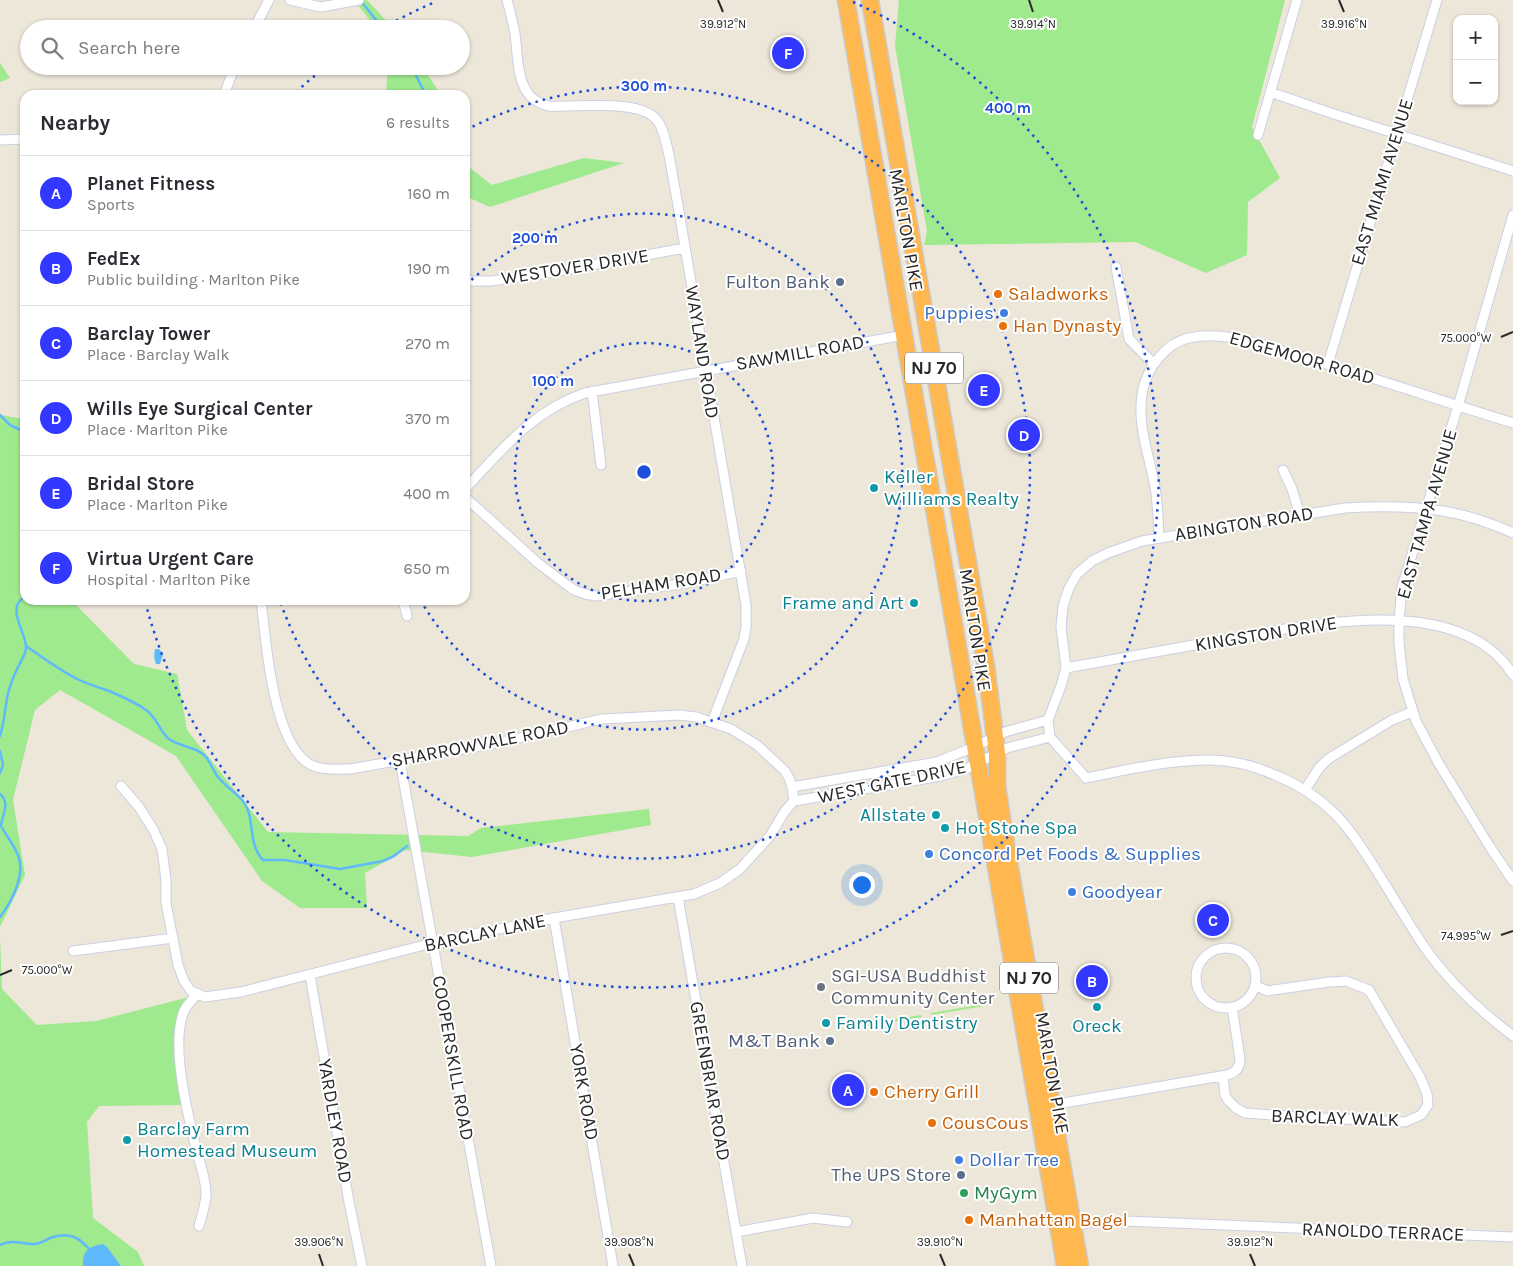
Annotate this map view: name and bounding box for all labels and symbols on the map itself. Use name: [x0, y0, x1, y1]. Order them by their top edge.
text: 39.912°N: [700, 17, 746, 31]
text: 39.914°N: [1010, 17, 1056, 31]
text: 39.916°N: [1321, 17, 1367, 31]
pin: F: [772, 34, 804, 72]
text: 300 m: [621, 77, 667, 95]
street label: EAST MIAMI AVENUE: [1346, 96, 1418, 268]
text: 400 m: [985, 99, 1031, 117]
street label: MARLTON PIKE: [884, 167, 928, 293]
text: 200 m: [512, 229, 558, 247]
street label: WESTOVER DRIVE: [500, 244, 650, 290]
place label: Fulton Bank: [726, 271, 830, 293]
marker: Fulton Bank: [834, 276, 846, 288]
place label: Saladworks: [1008, 283, 1109, 305]
street label: WAYLAND ROAD: [681, 284, 723, 420]
marker: Saladworks: [992, 288, 1004, 300]
place label: Puppies: [924, 302, 994, 324]
marker: Puppies: [998, 307, 1010, 319]
place label: Han Dynasty: [1013, 315, 1122, 337]
marker: Han Dynasty: [997, 320, 1009, 332]
street label: EDGEMOOR ROAD: [1227, 327, 1377, 389]
street label: SAWMILL ROAD: [734, 331, 866, 375]
text: 75.000°W: [1441, 331, 1492, 345]
road number: NJ 70: [905, 352, 963, 383]
pin: E: [968, 371, 1000, 409]
text: 100 m: [532, 372, 574, 390]
pin: D: [1008, 416, 1040, 454]
street label: EAST TAMPA AVENUE: [1392, 426, 1462, 602]
centre of rings: [635, 463, 653, 481]
place label: Keller Williams Realty: [884, 466, 1019, 510]
marker: Keller Williams Realty: [868, 482, 880, 494]
street label: ABINGTON ROAD: [1173, 502, 1315, 546]
street label: PELHAM ROAD: [599, 564, 723, 604]
street label: MARLTON PIKE: [954, 567, 996, 693]
place label: Frame and Art: [782, 592, 904, 614]
marker: Frame and Art: [908, 597, 920, 609]
street label: KINGSTON DRIVE: [1193, 612, 1339, 656]
street label: SHARROWVALE ROAD: [390, 716, 570, 772]
street label: WEST GATE DRIVE: [816, 756, 968, 808]
place label: Allstate: [860, 804, 926, 826]
marker: Allstate: [930, 809, 942, 821]
place label: Hot Stone Spa: [955, 817, 1078, 839]
marker: Hot Stone Spa: [939, 822, 951, 834]
place label: Concord Pet Foods & Supplies: [939, 843, 1201, 865]
marker: Concord Pet Foods & Supplies: [923, 848, 935, 860]
your location: [849, 872, 875, 898]
place label: Goodyear: [1082, 881, 1162, 903]
marker: Goodyear: [1066, 886, 1078, 898]
pin: C: [1197, 901, 1229, 939]
street label: BARCLAY LANE: [422, 909, 548, 957]
text: 74.995°W: [1441, 929, 1491, 943]
road number: NJ 70: [1000, 962, 1058, 994]
pin: B: [1076, 962, 1108, 1000]
text: 75.000°W: [22, 963, 73, 977]
place label: SGI-USA Buddhist Community Center: [831, 965, 994, 1009]
street label: COOPERSKILL ROAD: [428, 974, 478, 1142]
marker: SGI-USA Buddhist Community Center: [815, 981, 827, 993]
street label: GREENBRIAR ROAD: [685, 1000, 735, 1162]
marker: Oreck: [1091, 1001, 1103, 1013]
street label: MARLTON PIKE: [1030, 1010, 1074, 1136]
place label: Family Dentistry: [836, 1012, 978, 1034]
place label: Oreck: [1072, 1015, 1122, 1037]
marker: Family Dentistry: [820, 1017, 832, 1029]
place label: M&T Bank: [728, 1030, 820, 1052]
marker: M&T Bank: [824, 1035, 836, 1047]
street label: YORK ROAD: [565, 1042, 603, 1142]
street label: YARDLEY ROAD: [313, 1057, 357, 1185]
pin: A: [832, 1071, 864, 1109]
place label: Cherry Grill: [884, 1081, 979, 1103]
marker: Cherry Grill: [868, 1086, 880, 1098]
street label: BARCLAY WALK: [1271, 1105, 1400, 1131]
place label: CousCous: [942, 1112, 1029, 1134]
marker: CousCous: [926, 1117, 938, 1129]
place label: Barclay Farm Homestead Museum: [137, 1118, 317, 1162]
marker: Barclay Farm Homestead Museum: [121, 1134, 133, 1146]
place label: Dollar Tree: [969, 1149, 1059, 1171]
marker: Dollar Tree: [953, 1154, 965, 1166]
place label: The UPS Store: [831, 1164, 951, 1186]
marker: The UPS Store: [955, 1169, 967, 1181]
place label: MyGym: [974, 1182, 1038, 1204]
marker: MyGym: [958, 1187, 970, 1199]
place label: Manhattan Bagel: [979, 1209, 1128, 1231]
marker: Manhattan Bagel: [963, 1214, 975, 1226]
street label: RANOLDO TERRACE: [1301, 1218, 1465, 1246]
text: 39.906°N: [294, 1235, 344, 1249]
text: 39.908°N: [604, 1235, 654, 1249]
text: 39.910°N: [917, 1235, 963, 1249]
text: 39.912°N: [1227, 1235, 1273, 1249]

